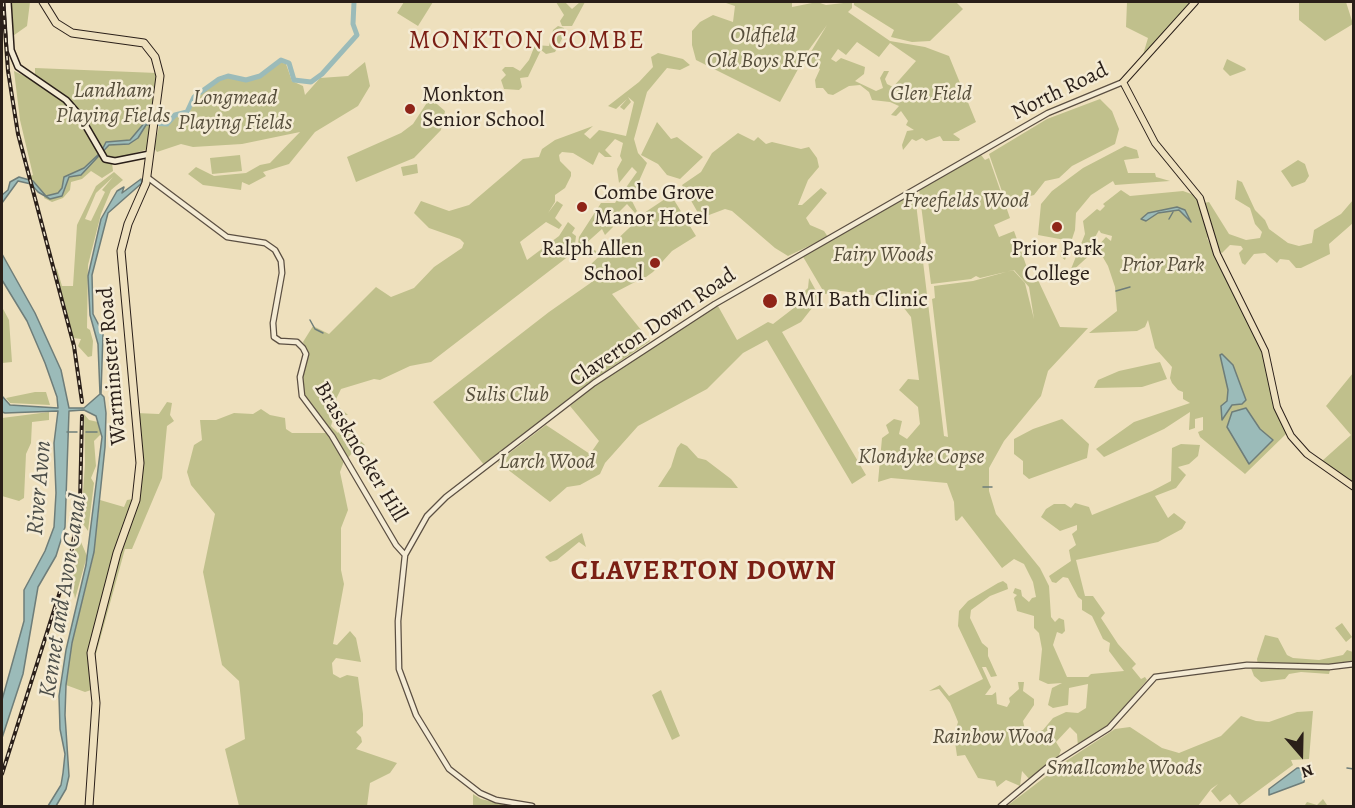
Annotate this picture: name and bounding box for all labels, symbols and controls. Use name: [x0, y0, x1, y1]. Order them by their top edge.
park label: Oldfield Old Boys RFC: [707, 24, 819, 76]
district label: MONKTON COMBE: [409, 26, 645, 58]
street label: North Road: [1008, 57, 1112, 127]
park label: Landham Playing Fields: [56, 79, 170, 130]
park label: Glen Field: [890, 82, 972, 108]
place label: Monkton Senior School: [422, 83, 545, 134]
park label: Longmead Playing Fields: [178, 86, 292, 138]
marker: Monkton Senior School: [403, 102, 417, 116]
place label: Combe Grove Manor Hotel: [594, 181, 714, 232]
park label: Freefields Wood: [903, 189, 1029, 215]
marker: Combe Grove Manor Hotel: [575, 200, 589, 214]
marker: Prior Park College: [1050, 220, 1064, 234]
place label: Ralph Allen School: [542, 237, 643, 288]
place label: Prior Park College: [1011, 237, 1103, 288]
park label: Fairy Woods: [833, 243, 933, 269]
park label: Prior Park: [1121, 253, 1205, 279]
marker: Ralph Allen School: [648, 256, 662, 270]
street label: Claverton Down Road: [565, 263, 741, 393]
street label: Warminster Road: [93, 286, 133, 446]
place label: BMI Bath Clinic: [784, 288, 928, 314]
marker: BMI Bath Clinic: [761, 292, 779, 310]
street label: Brassknocker Hill: [308, 377, 412, 527]
park label: Sulis Club: [465, 383, 549, 409]
water label: River Avon: [22, 439, 58, 537]
park label: Klondyke Copse: [858, 445, 984, 471]
park label: Larch Wood: [499, 450, 595, 476]
water label: Kennet and Avon Canal: [34, 492, 94, 700]
district label: CLAVERTON DOWN: [571, 555, 837, 589]
north arrow: [1271, 724, 1331, 784]
park label: Rainbow Wood: [932, 725, 1054, 751]
park label: Smallcombe Woods: [1046, 756, 1202, 782]
text: N: [1298, 759, 1316, 783]

